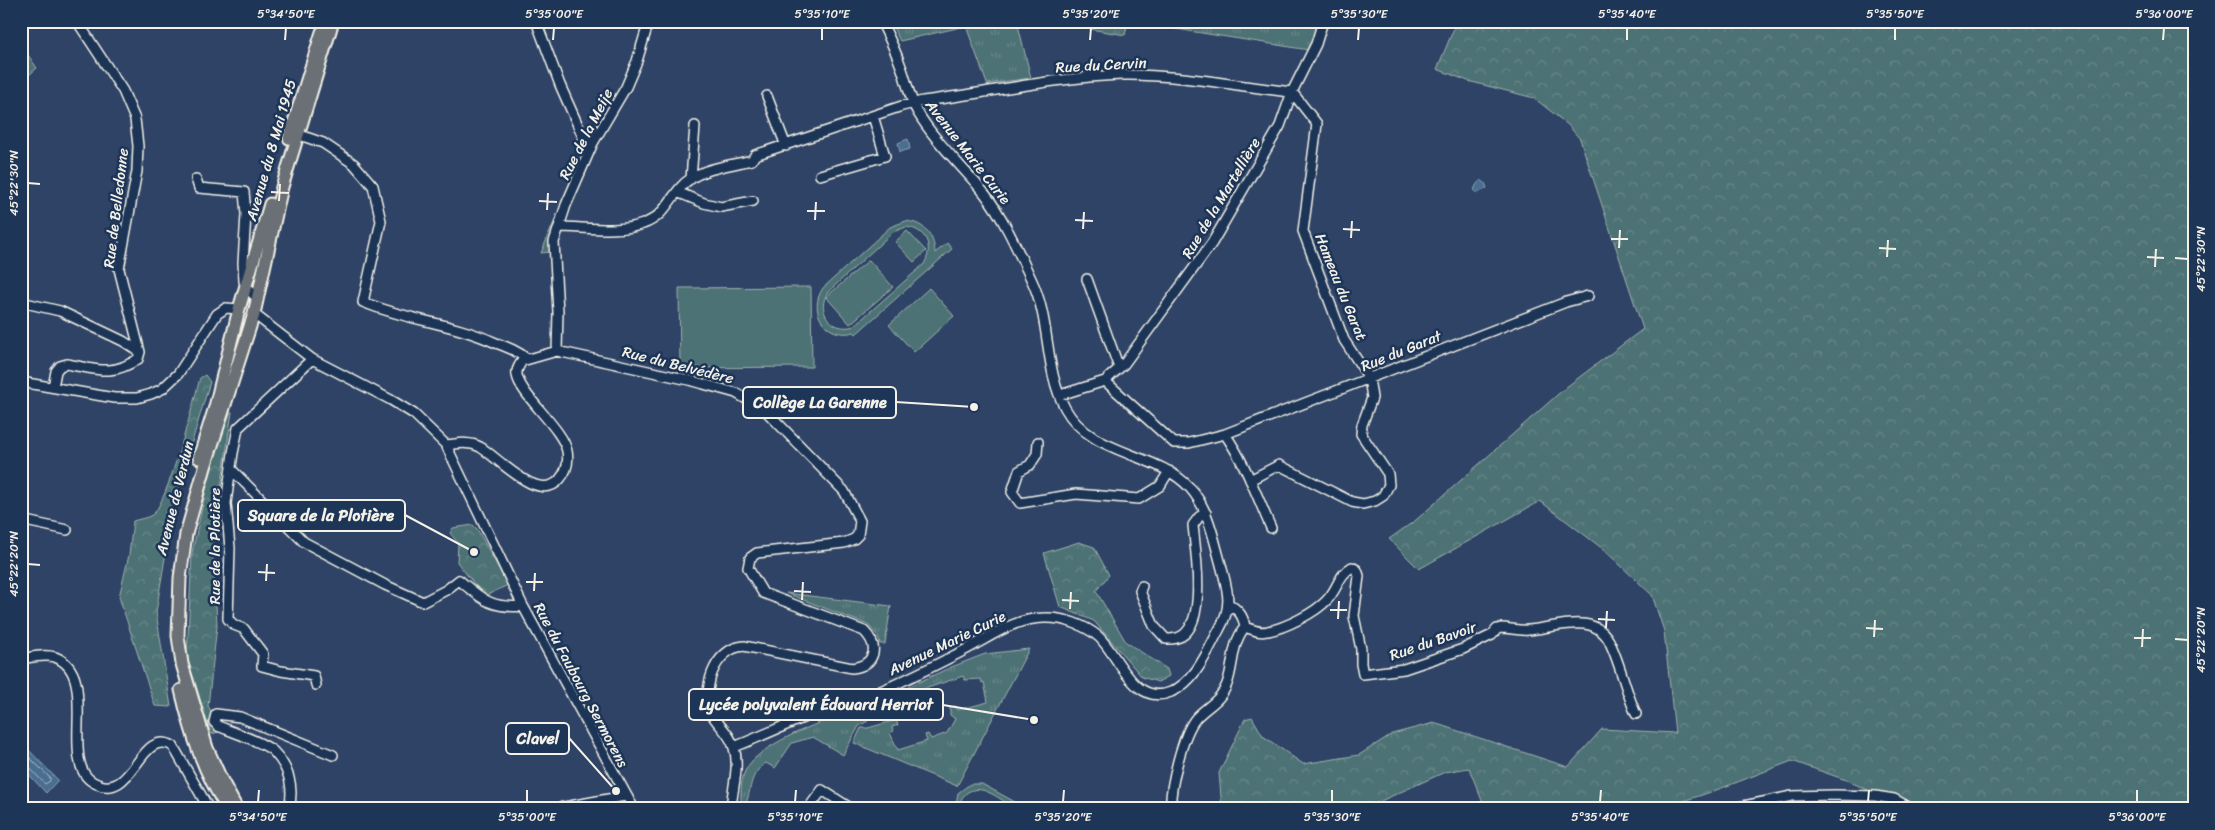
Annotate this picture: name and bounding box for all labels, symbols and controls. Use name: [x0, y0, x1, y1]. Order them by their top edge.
text: 5°34'50"E: [257, 3, 316, 25]
text: 5°35'00"E: [525, 3, 584, 25]
text: 5°35'10"E: [794, 3, 851, 25]
text: 5°35'20"E: [1062, 3, 1121, 25]
text: 5°35'30"E: [1331, 3, 1389, 25]
text: 5°35'40"E: [1598, 3, 1657, 25]
text: 5°35'50"E: [1866, 3, 1925, 25]
text: 5°36'00"E: [2135, 3, 2194, 25]
street label: Rue du Cervin: [1055, 50, 1147, 80]
street label: Avenue du 8 Mai 1945: [238, 76, 304, 225]
street label: Rue de la Meije: [552, 83, 620, 184]
street label: Avenue Marie Curie: [918, 93, 1018, 210]
street label: Rue de la Martellière: [1174, 132, 1268, 264]
street label: Rue de Belledonne: [96, 146, 136, 269]
text: 45°22'30"N: [3, 149, 25, 216]
text: 45°22'30"N: [2190, 225, 2212, 292]
street label: Hameau du Garat: [1308, 229, 1375, 345]
street label: Rue du Garat: [1357, 323, 1446, 379]
street label: Rue du Belvédère: [619, 339, 737, 391]
callout: Collège La Garenne: [743, 387, 896, 418]
text: Collège La Garenne: [752, 388, 887, 417]
street label: Avenue de Verdun: [148, 438, 202, 559]
street label: Rue de la Plotière: [202, 487, 228, 604]
callout: Square de la Plotière: [238, 500, 405, 531]
text: Square de la Plotière: [247, 501, 395, 530]
text: 45°22'20"N: [3, 530, 25, 597]
street label: Rue du Faubourg Sermorens: [526, 598, 636, 773]
street label: Avenue Marie Curie: [883, 603, 1010, 683]
text: 45°22'20"N: [2190, 606, 2212, 673]
street label: Rue du Bavoir: [1386, 614, 1481, 668]
callout: Lycée polyvalent Édouard Herriot: [689, 689, 943, 720]
text: Lycée polyvalent Édouard Herriot: [699, 690, 935, 719]
callout: Clavel: [506, 723, 569, 754]
text: Clavel: [516, 724, 561, 753]
text: 5°34'50"E: [229, 806, 288, 828]
text: 5°35'00"E: [498, 806, 557, 828]
text: 5°35'10"E: [767, 806, 824, 828]
text: 5°35'20"E: [1034, 806, 1093, 828]
text: 5°35'30"E: [1304, 806, 1362, 828]
text: 5°35'40"E: [1571, 806, 1630, 828]
text: 5°35'50"E: [1839, 806, 1898, 828]
text: 5°36'00"E: [2108, 806, 2167, 828]

